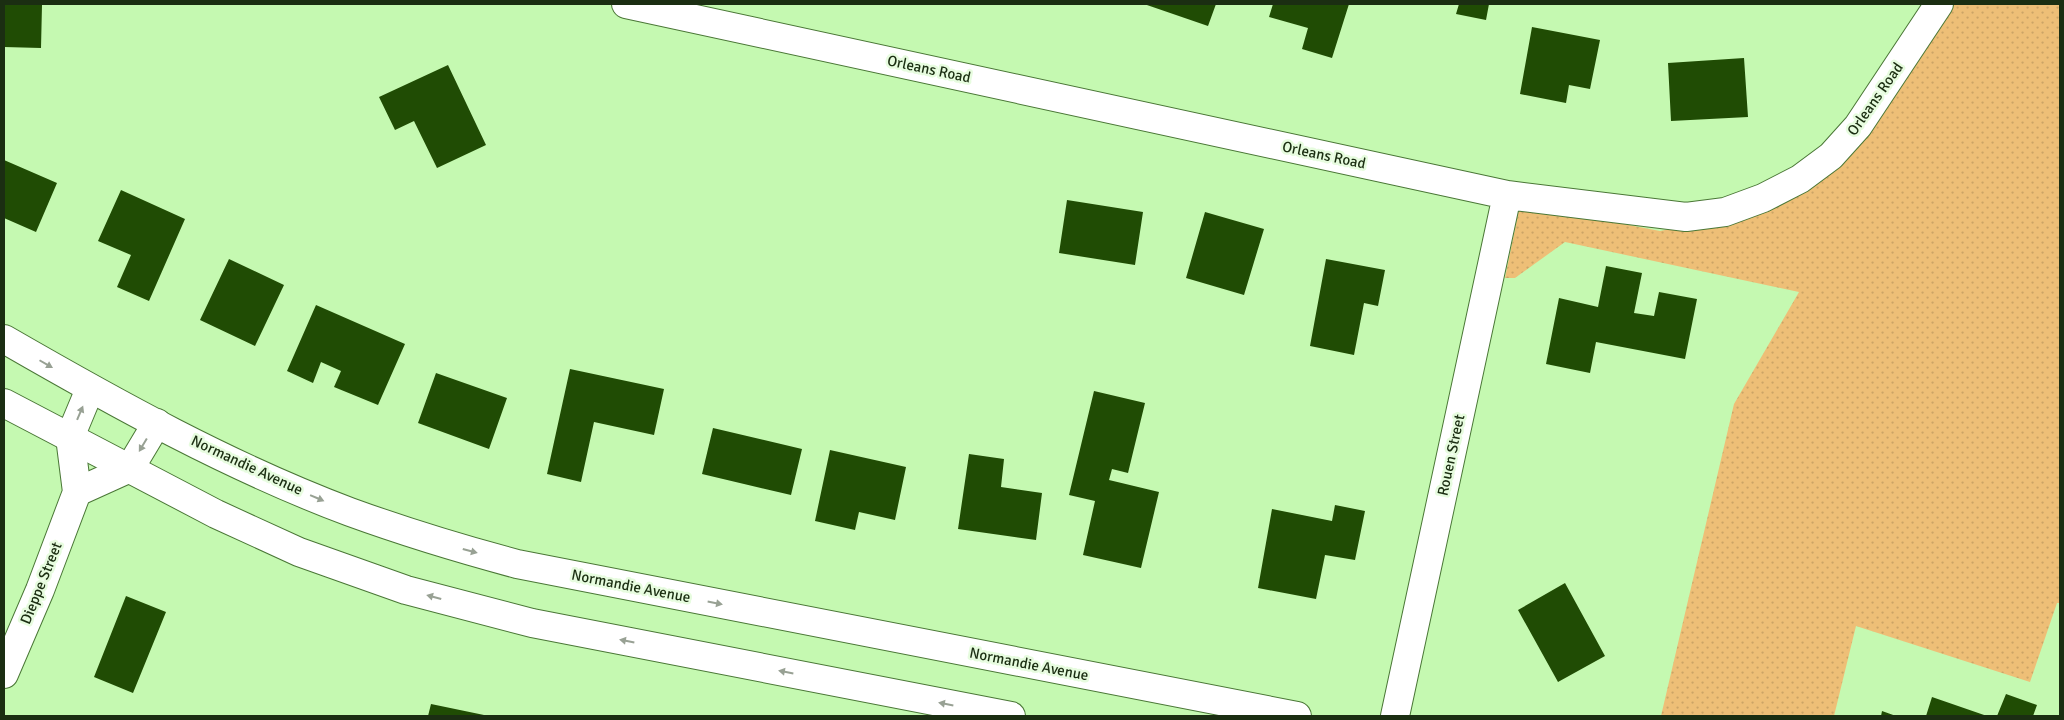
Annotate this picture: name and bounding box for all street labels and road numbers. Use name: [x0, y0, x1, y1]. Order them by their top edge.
street label: Orleans Road: [886, 51, 972, 87]
street label: Orleans Road: [1843, 59, 1907, 139]
street label: Orleans Road: [1281, 137, 1367, 173]
street label: Rouen Street: [1434, 413, 1468, 497]
street label: Normandie Avenue: [188, 431, 306, 499]
street label: Dieppe Street: [16, 539, 66, 627]
street label: Normandie Avenue: [570, 566, 692, 606]
street label: Normandie Avenue: [968, 644, 1090, 684]

